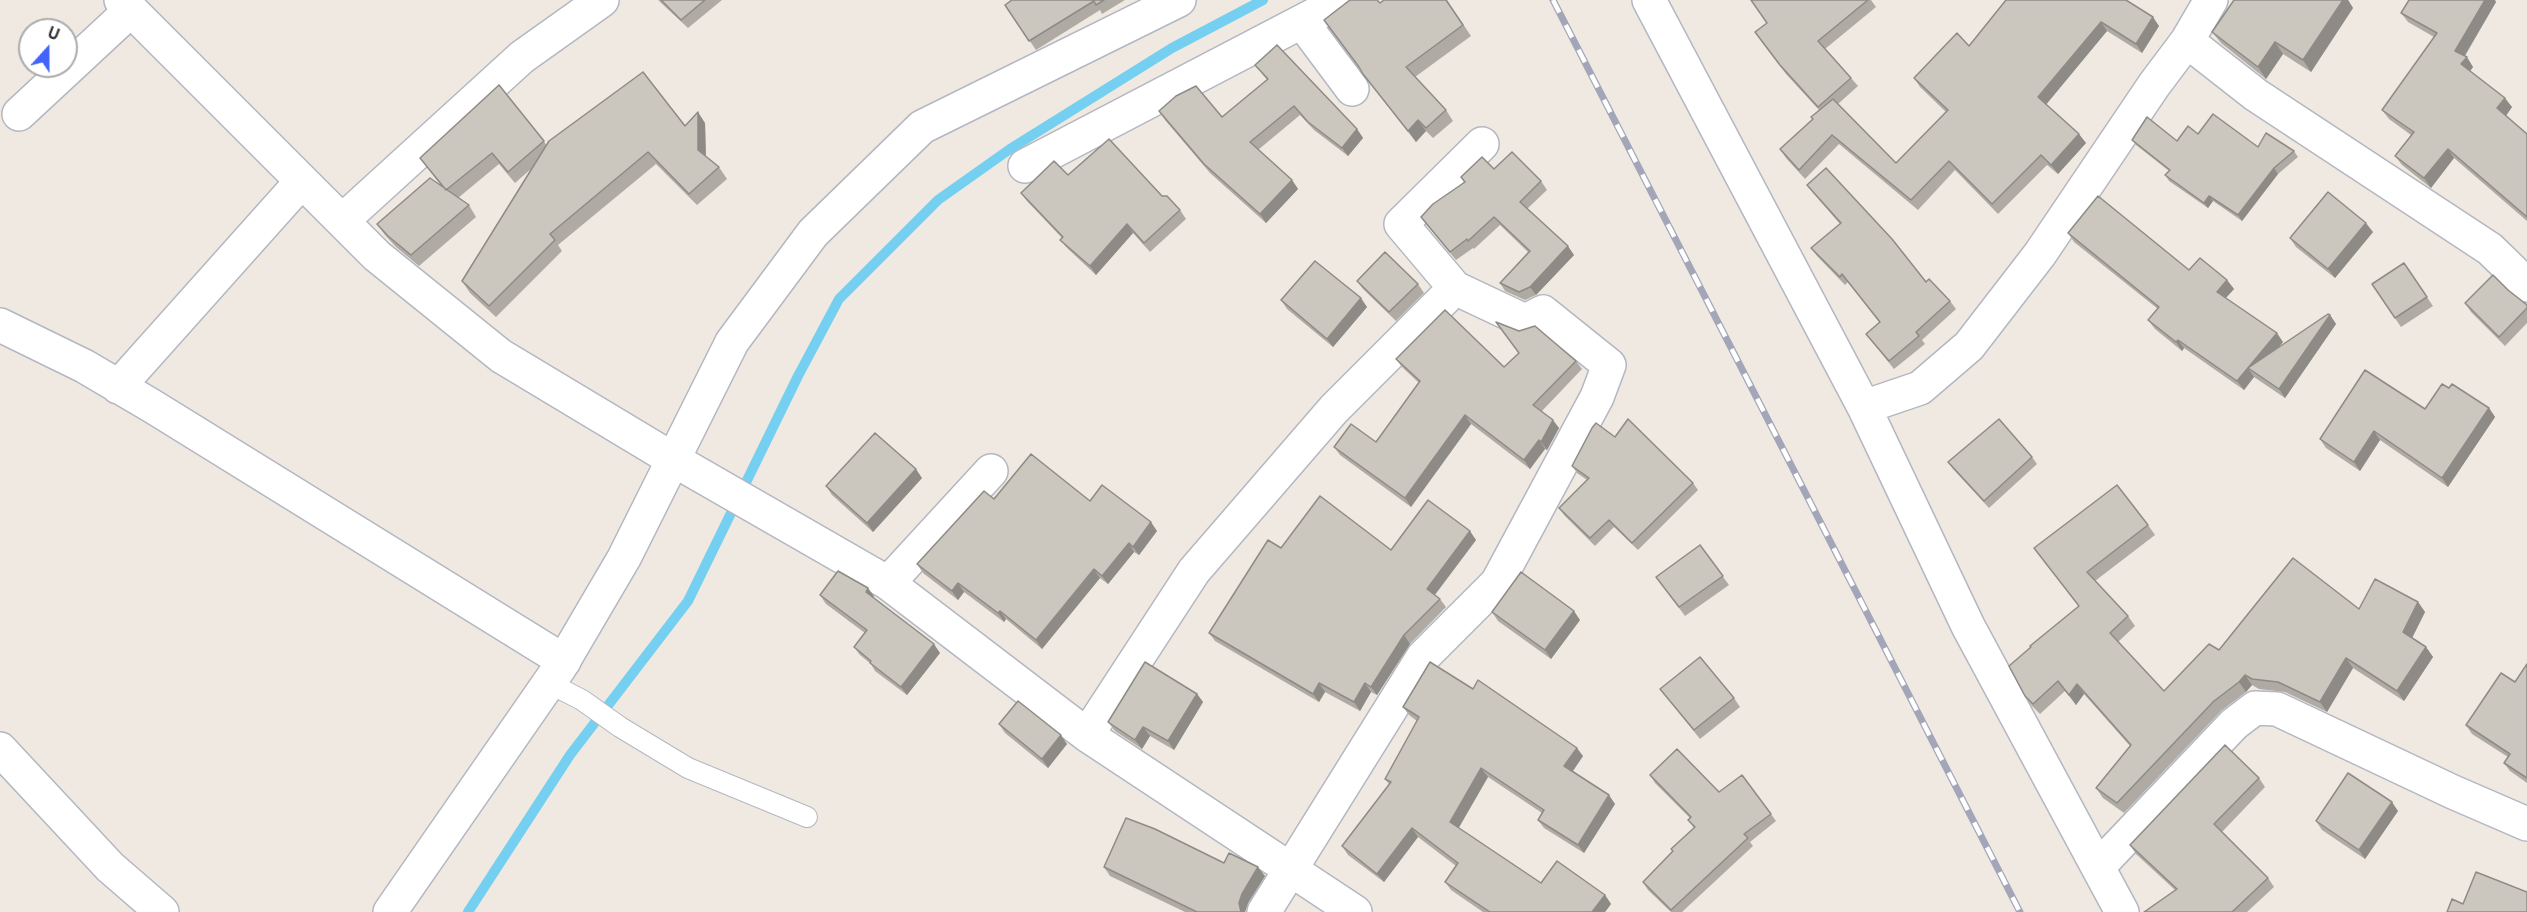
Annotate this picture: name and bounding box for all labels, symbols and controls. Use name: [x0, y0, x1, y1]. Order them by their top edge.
north arrow: [18, 18, 78, 78]
text: U: [45, 23, 62, 43]

